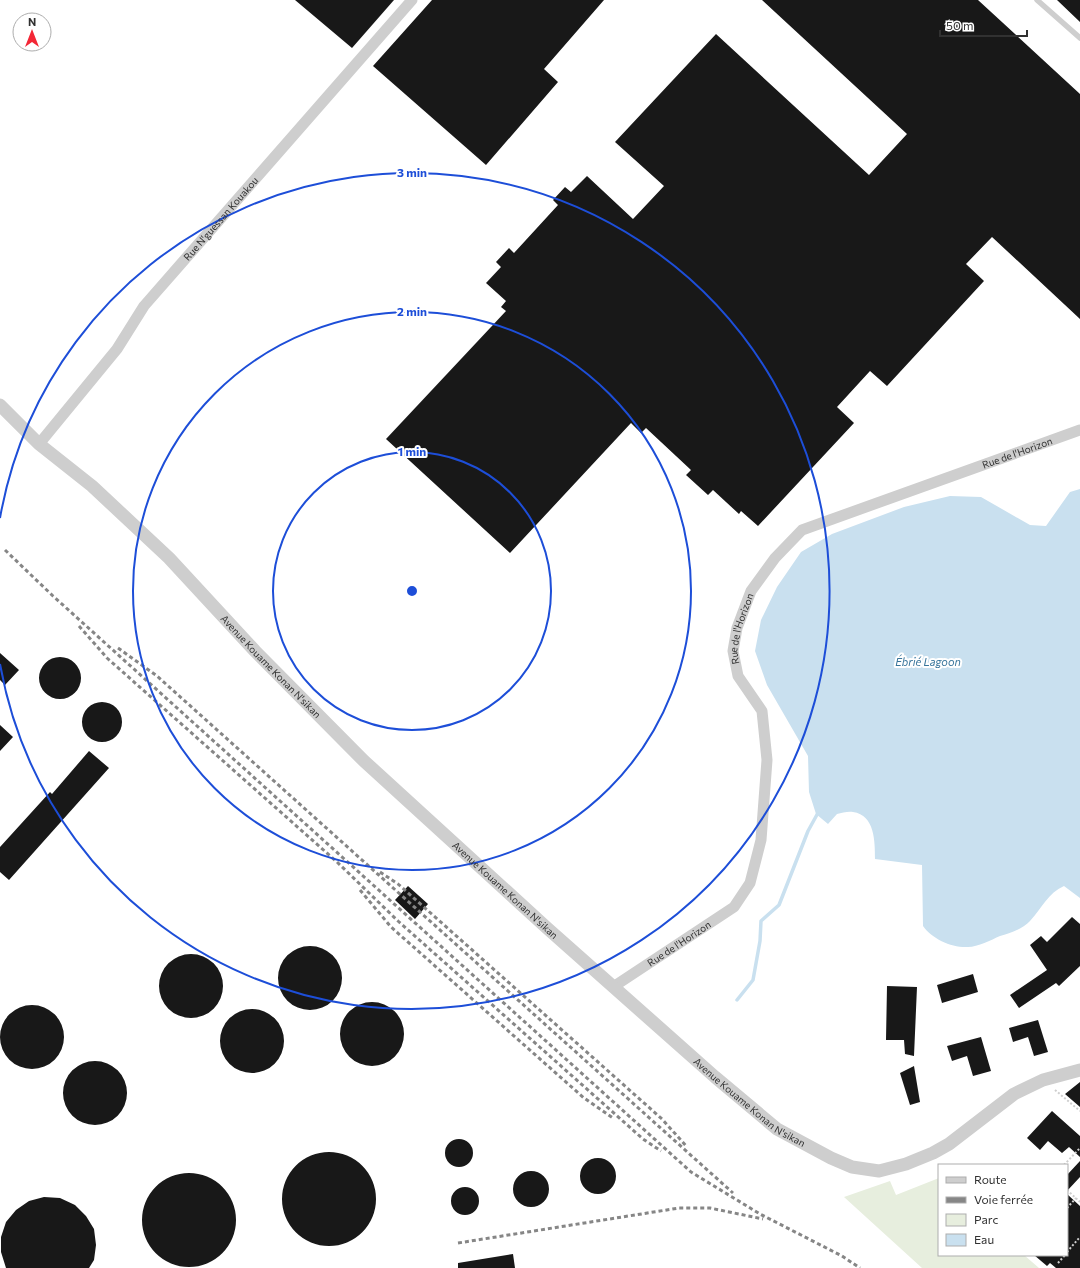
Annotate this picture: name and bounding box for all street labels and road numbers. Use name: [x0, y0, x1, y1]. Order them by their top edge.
street label: Rue N'guessan Kouakou: [181, 174, 260, 263]
street label: Rue de l'Horizon: [980, 434, 1054, 471]
street label: Rue de l'Horizon: [727, 591, 756, 665]
street label: Avenue Kouame Konan N'sikan: [219, 612, 324, 720]
street label: Avenue Kouame Konan N'sikan: [450, 839, 561, 941]
street label: Rue de l'Horizon: [645, 918, 713, 969]
street label: Avenue Kouame Konan N'sikan: [691, 1055, 807, 1149]

